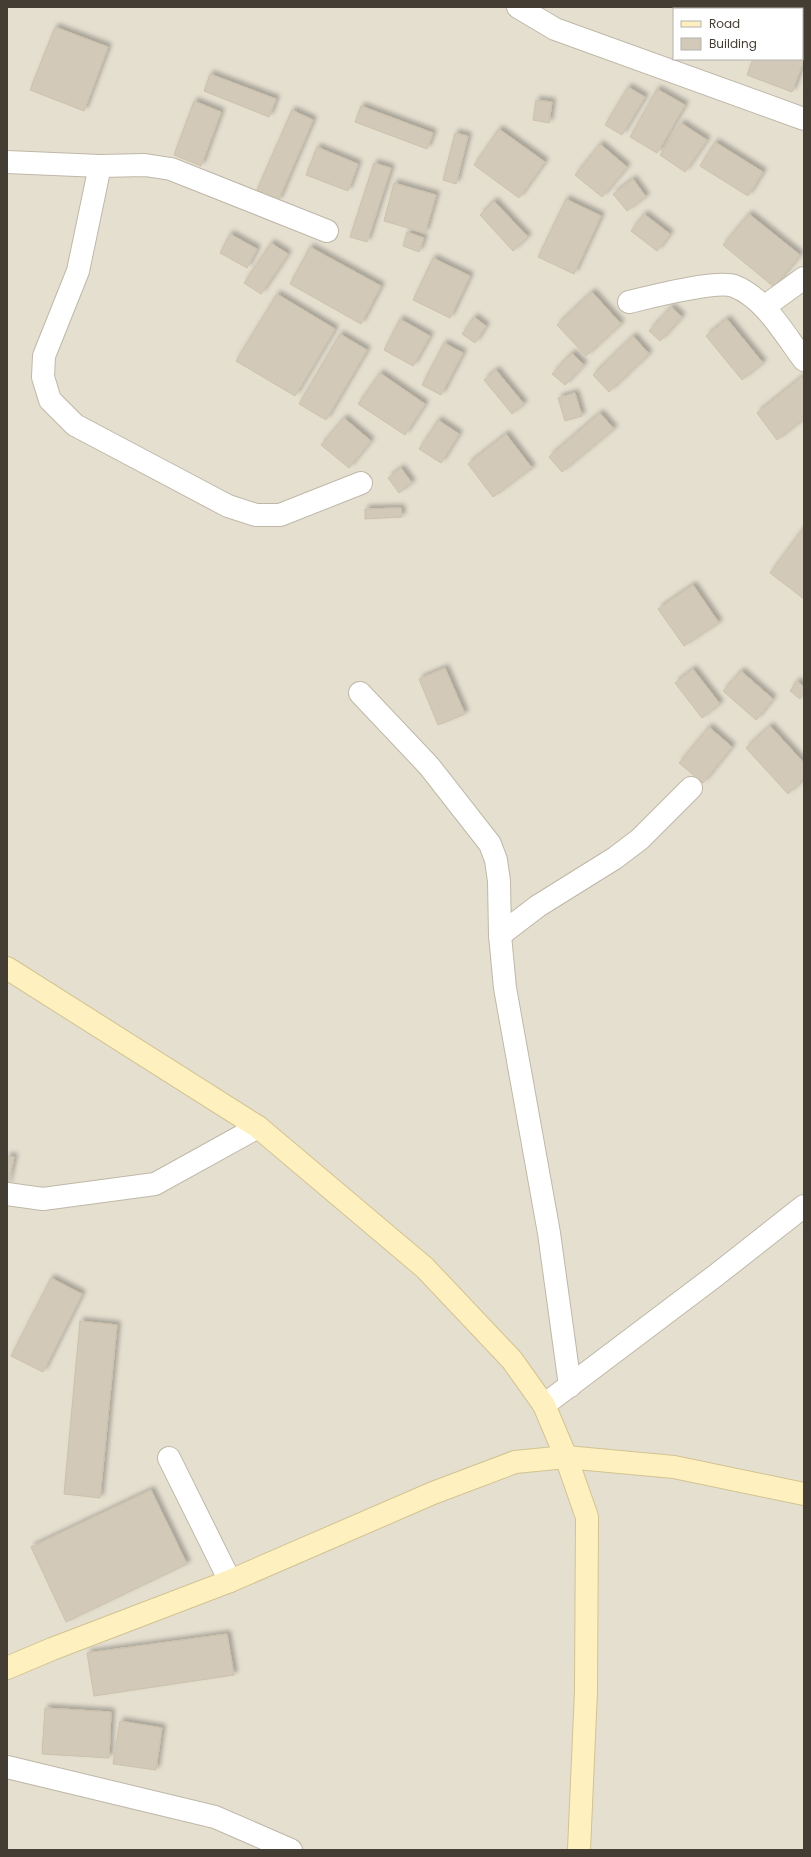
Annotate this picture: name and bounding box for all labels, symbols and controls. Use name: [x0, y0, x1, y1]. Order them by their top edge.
legend: [673, 8, 803, 60]
text: Road: [709, 15, 740, 32]
text: Building: [709, 35, 757, 52]

